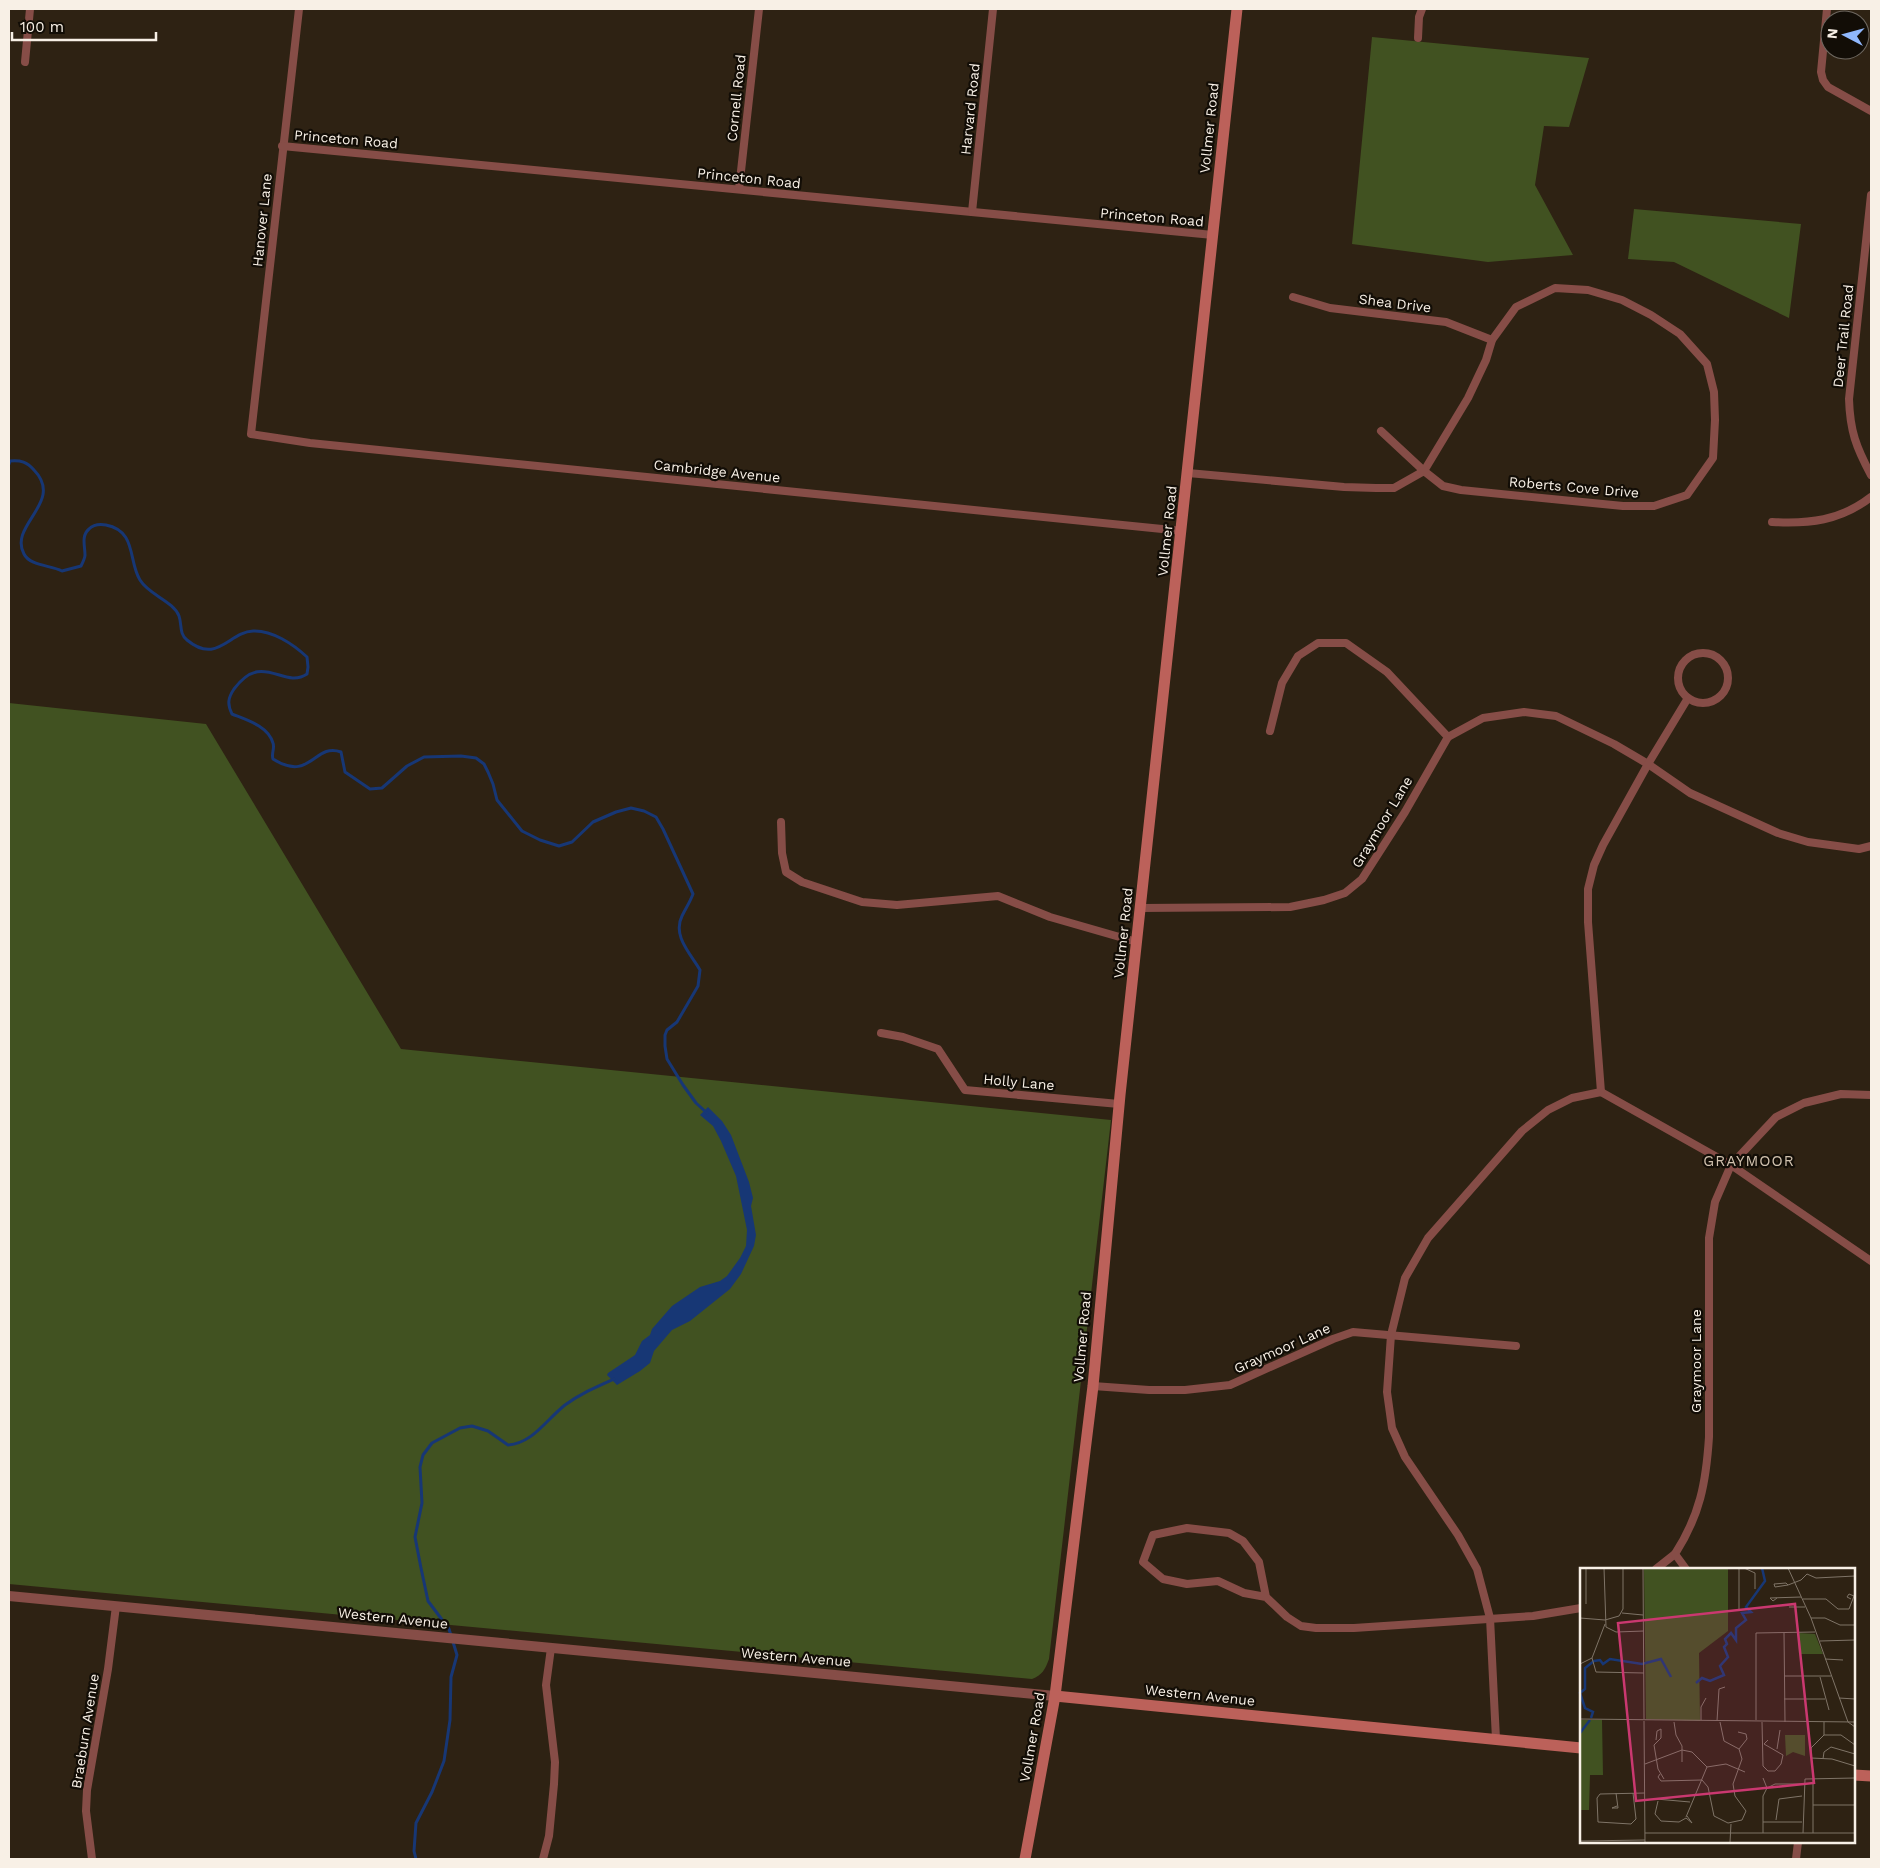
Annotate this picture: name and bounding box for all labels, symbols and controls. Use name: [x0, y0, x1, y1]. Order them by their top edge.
scale bar: [12, 10, 156, 42]
north arrow: [1820, 10, 1870, 60]
text: 100 m: [20, 18, 64, 36]
text: N: [1824, 28, 1841, 40]
street label: Cornell Road: [723, 54, 749, 142]
street label: Harvard Road: [957, 62, 983, 156]
street label: Vollmer Road: [1196, 82, 1222, 174]
street label: Princeton Road: [293, 126, 399, 152]
street label: Princeton Road: [696, 165, 802, 191]
street label: Hanover Lane: [249, 173, 275, 267]
street label: Princeton Road: [1099, 204, 1205, 230]
street label: Deer Trail Road: [1830, 284, 1856, 388]
street label: Shea Drive: [1358, 291, 1432, 315]
street label: Cambridge Avenue: [653, 456, 781, 486]
street label: Roberts Cove Drive: [1508, 473, 1640, 501]
street label: Vollmer Road: [1154, 485, 1180, 577]
street label: Graymoor Lane: [1348, 773, 1416, 871]
street label: Vollmer Road: [1110, 887, 1136, 979]
street label: Holly Lane: [983, 1071, 1055, 1093]
district label: GRAYMOOR: [1703, 1152, 1795, 1170]
street label: Vollmer Road: [1070, 1291, 1094, 1383]
street label: Graymoor Lane: [1688, 1309, 1704, 1413]
street label: Graymoor Lane: [1231, 1320, 1333, 1376]
inset map: [1580, 1568, 1855, 1843]
street label: Western Avenue: [337, 1604, 449, 1632]
street label: Western Avenue: [740, 1644, 852, 1670]
street label: Braeburn Avenue: [68, 1672, 102, 1790]
street label: Western Avenue: [1144, 1681, 1256, 1709]
street label: Vollmer Road: [1016, 1691, 1048, 1783]

